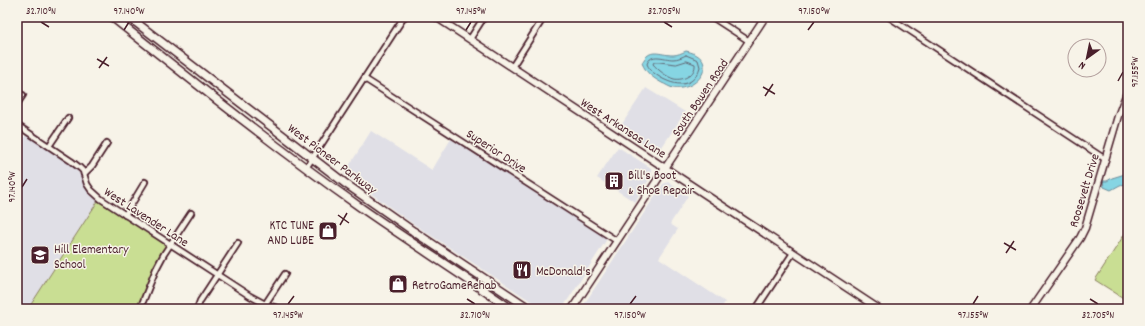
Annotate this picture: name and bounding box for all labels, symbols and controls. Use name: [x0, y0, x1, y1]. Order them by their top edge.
text: 32.710°N: [26, 5, 56, 19]
text: 97.140°W: [114, 5, 145, 19]
text: 97.145°W: [456, 5, 486, 19]
text: 32.705°N: [648, 5, 680, 19]
text: 97.150°W: [798, 5, 830, 19]
north arrow: [1067, 38, 1107, 78]
street label: South Bowen Road: [668, 56, 734, 141]
text: N: [1076, 56, 1089, 73]
text: 97.155°W: [1129, 57, 1143, 87]
street label: West Arkansas Lane: [576, 94, 670, 164]
street label: West Pioneer Parkway: [283, 120, 381, 200]
street label: Superior Drive: [462, 125, 530, 179]
street label: Roosevelt Drive: [1065, 151, 1106, 230]
place label: Bill's Boot & Shoe Repair: [628, 167, 694, 201]
building icon: Bill's Boot & Shoe Repair: [603, 170, 625, 192]
text: 97.140°W: [6, 171, 20, 202]
street label: West Lavender Lane: [99, 184, 192, 253]
place label: KTC TUNE AND LUBE: [267, 217, 314, 251]
shop icon: KTC TUNE AND LUBE: [317, 220, 339, 242]
place label: Hill Elementary School: [54, 241, 129, 275]
school or university icon: Hill Elementary School: [29, 244, 51, 266]
restaurant icon: McDonald's: [511, 259, 533, 281]
place label: McDonald's: [536, 263, 591, 282]
shop icon: RetroGameRehab: [387, 273, 409, 295]
place label: RetroGameRehab: [412, 277, 497, 296]
text: 97.145°W: [273, 309, 303, 323]
text: 32.710°N: [460, 309, 490, 323]
text: 97.150°W: [614, 309, 646, 323]
text: 97.155°W: [958, 309, 988, 323]
text: 32.705°N: [1082, 309, 1114, 323]

